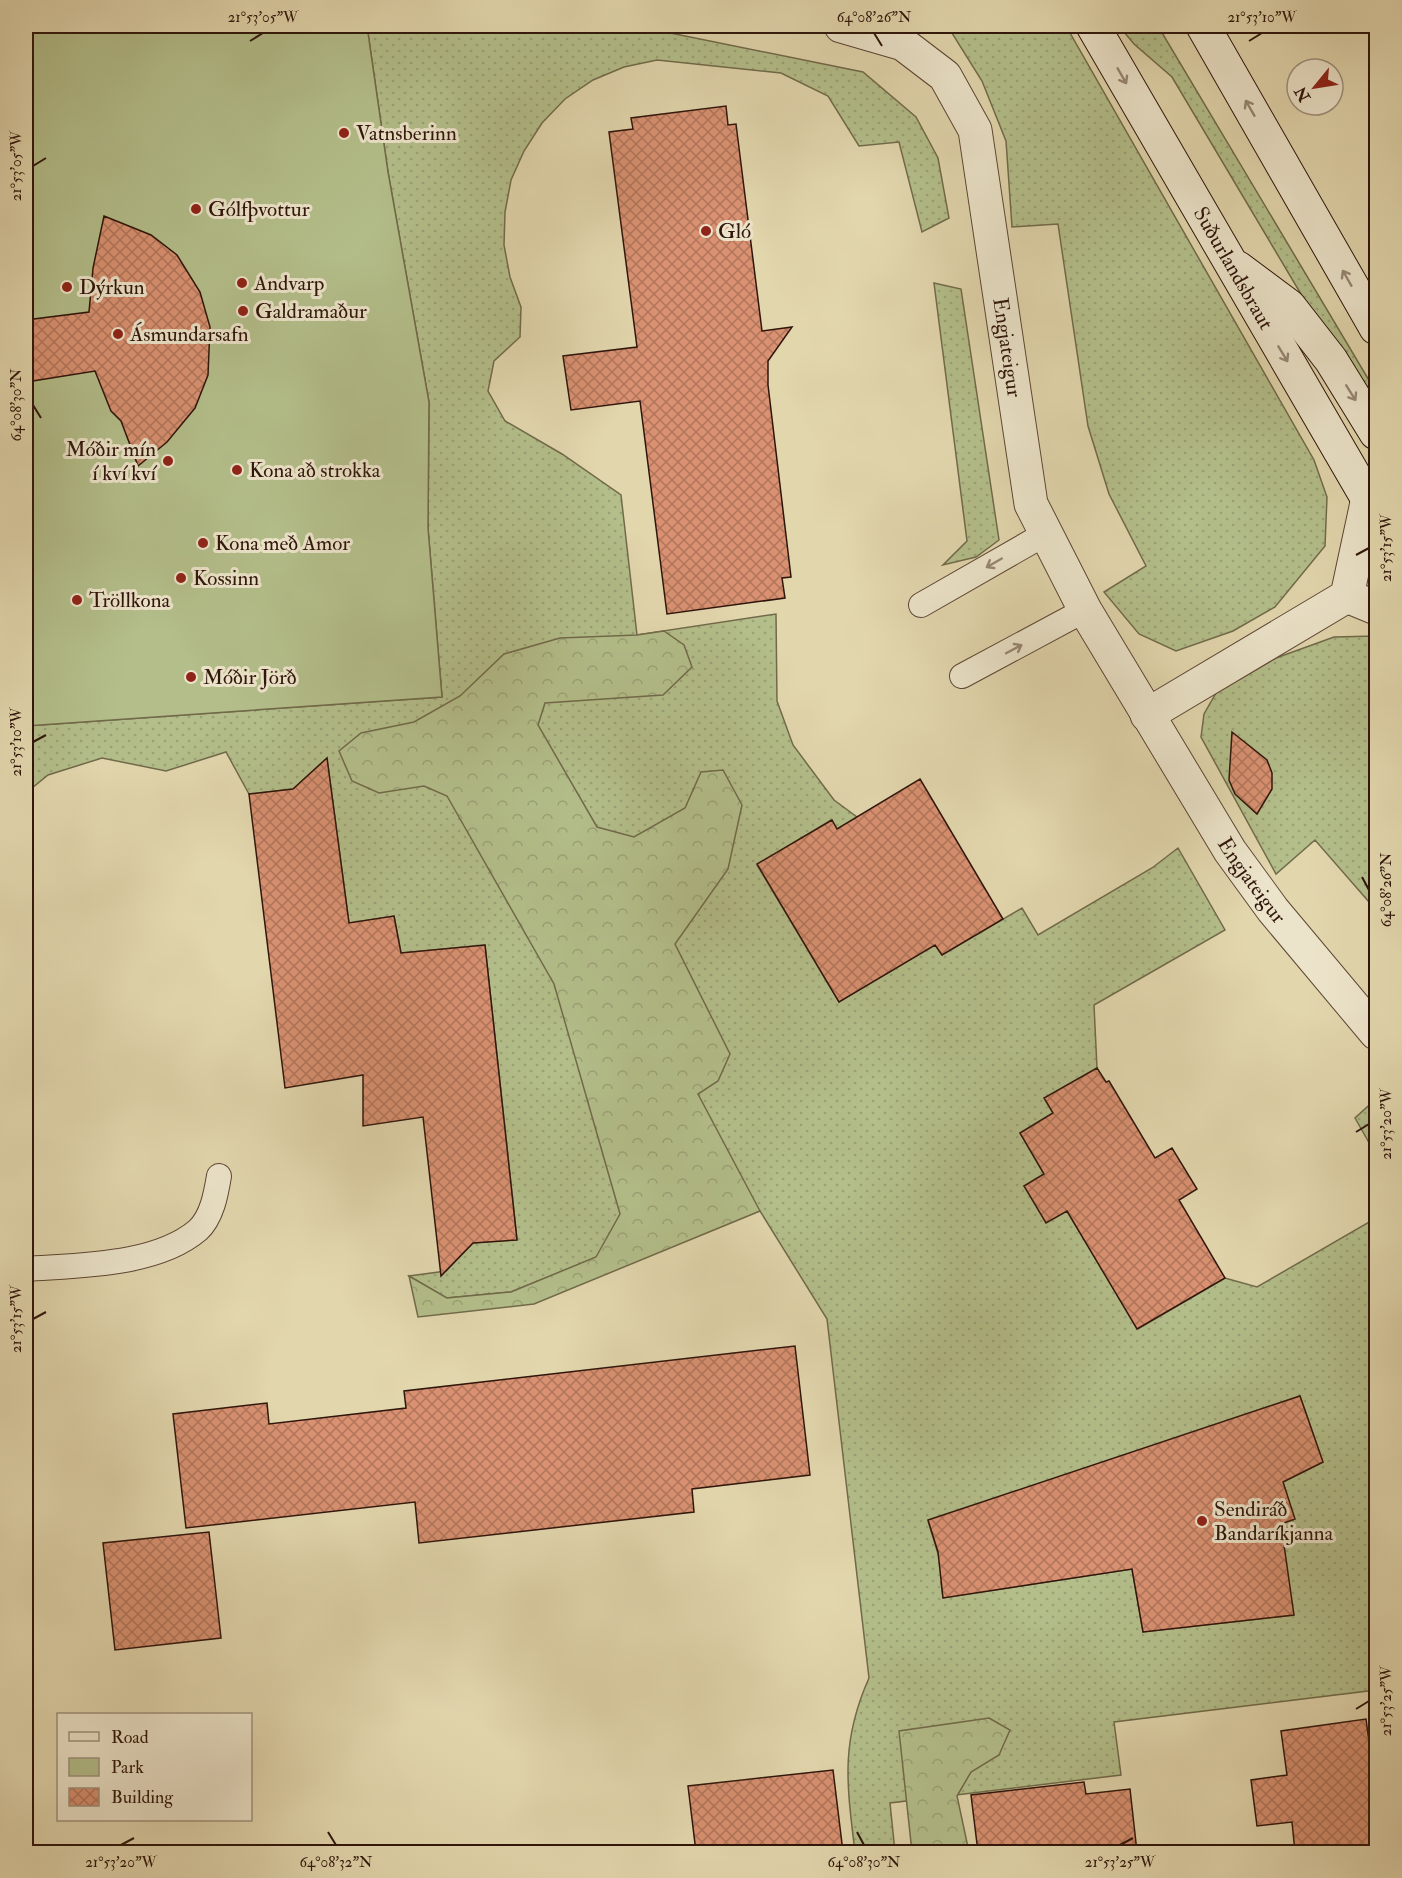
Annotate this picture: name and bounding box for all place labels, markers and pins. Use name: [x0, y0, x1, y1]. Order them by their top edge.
place label: Vatnsberinn: [356, 120, 457, 147]
marker: Vatnsberinn: [337, 126, 351, 140]
place label: Gólfþvottur: [208, 196, 310, 223]
marker: Gólfþvottur: [189, 202, 203, 216]
place label: Gló: [718, 218, 751, 245]
marker: Gló: [699, 224, 713, 238]
place label: Andvarp: [253, 270, 324, 297]
place label: Dýrkun: [79, 274, 145, 301]
marker: Andvarp: [235, 276, 249, 290]
marker: Dýrkun: [60, 280, 74, 294]
place label: Galdramaður: [255, 298, 367, 325]
marker: Galdramaður: [236, 304, 250, 318]
place label: Ásmundarsafn: [129, 321, 249, 348]
marker: Ásmundarsafn: [111, 327, 125, 341]
place label: Móðir mín í kví kví: [66, 436, 157, 487]
marker: Móðir mín í kví kví: [161, 454, 175, 468]
place label: Kona að strokka: [249, 457, 381, 484]
marker: Kona að strokka: [230, 463, 244, 477]
place label: Kona með Amor: [215, 530, 350, 557]
marker: Kona með Amor: [196, 536, 210, 550]
place label: Kossinn: [193, 565, 259, 592]
marker: Kossinn: [174, 571, 188, 585]
place label: Tröllkona: [89, 587, 170, 614]
marker: Tröllkona: [70, 593, 84, 607]
place label: Móðir Jörð: [203, 664, 297, 691]
marker: Móðir Jörð: [184, 670, 198, 684]
place label: Sendiráð Bandaríkjanna: [1214, 1496, 1334, 1547]
marker: Sendiráð Bandaríkjanna: [1195, 1514, 1209, 1528]

